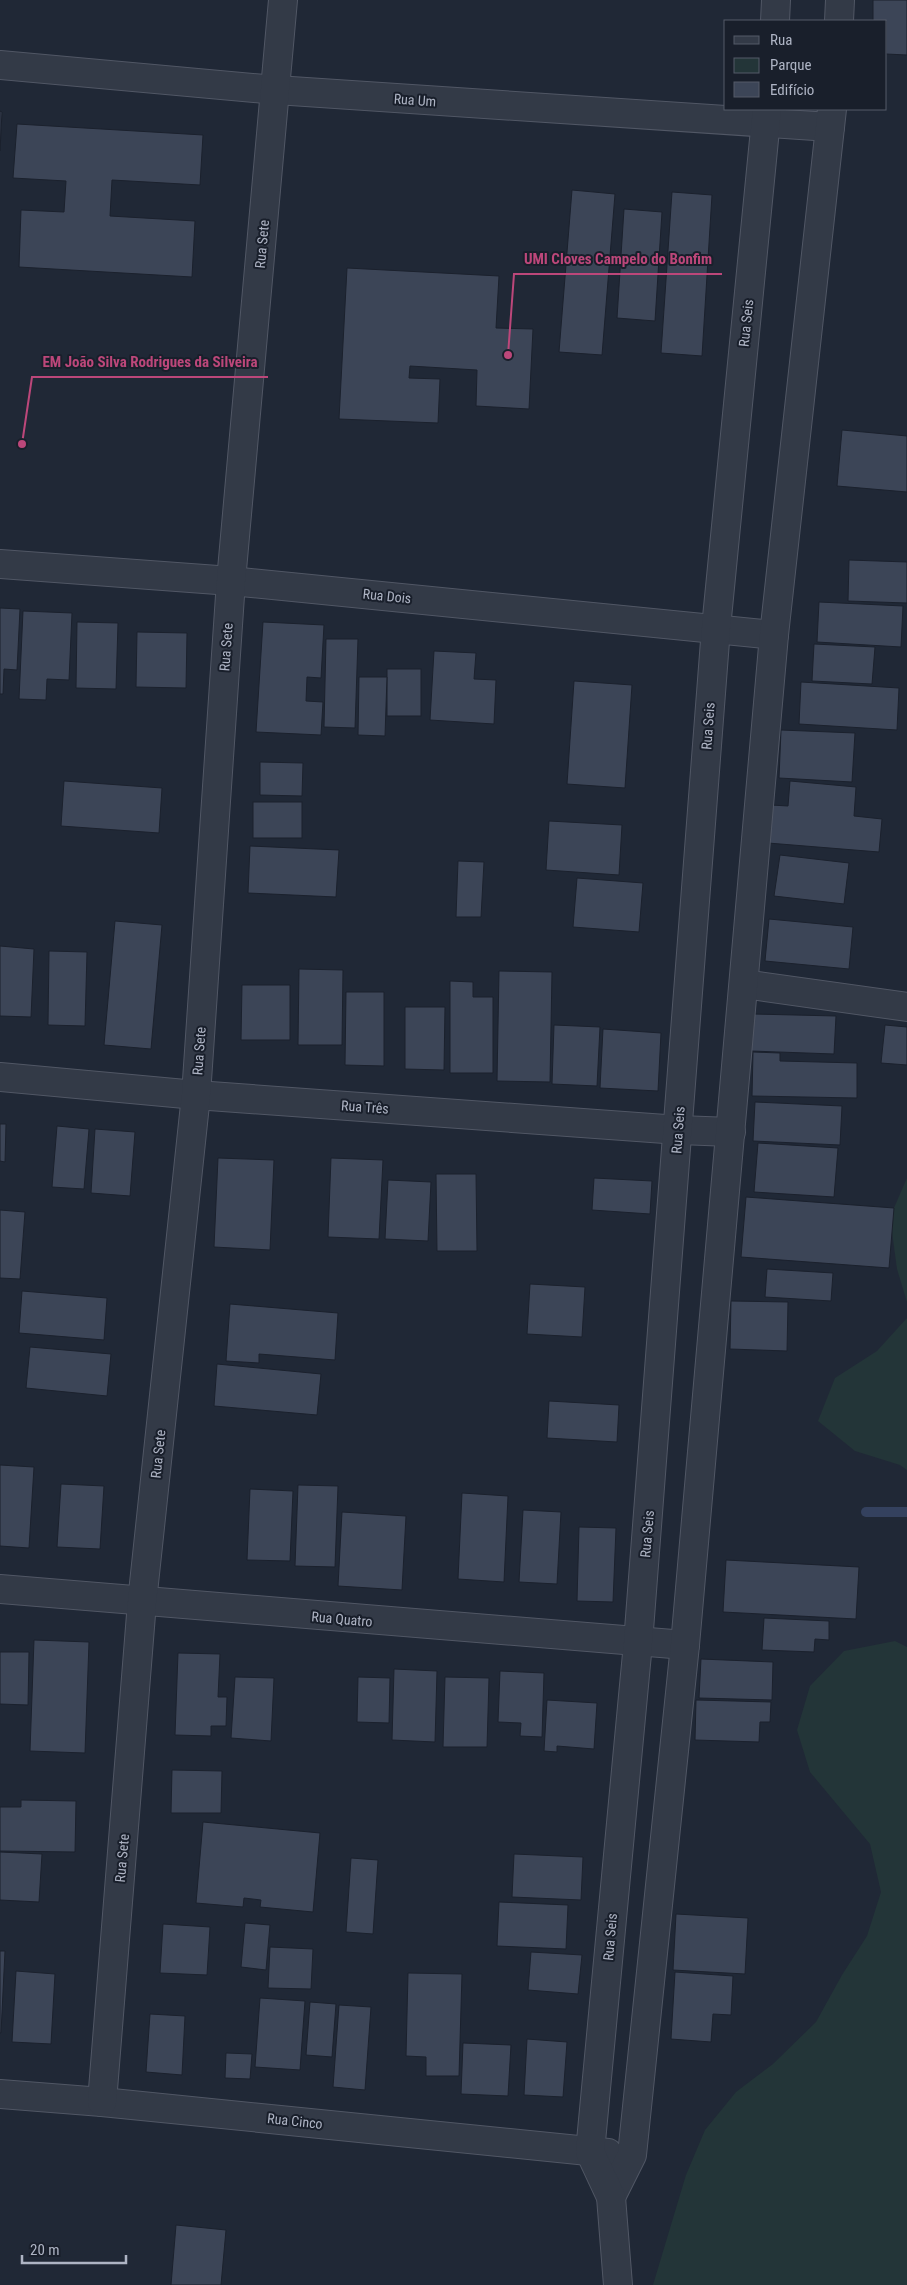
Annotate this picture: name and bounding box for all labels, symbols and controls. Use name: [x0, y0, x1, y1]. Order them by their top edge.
legend: [724, 20, 887, 110]
text: Rua: [770, 31, 792, 49]
text: Parque: [770, 56, 812, 74]
text: Edifício: [770, 81, 814, 99]
street label: Rua Um: [393, 91, 437, 109]
street label: Rua Sete: [252, 219, 272, 269]
callout: UMI Cloves Campelo do Bonfim: [514, 244, 722, 274]
text: UMI Cloves Campelo do Bonfim: [524, 250, 712, 268]
street label: Rua Seis: [736, 299, 756, 347]
callout: EM João Silva Rodrigues da Silveira: [32, 347, 268, 377]
text: EM João Silva Rodrigues da Silveira: [42, 353, 258, 371]
street label: Rua Dois: [362, 585, 412, 607]
street label: Rua Sete: [216, 622, 236, 672]
street label: Rua Seis: [698, 702, 718, 750]
street label: Rua Sete: [189, 1026, 209, 1076]
street label: Rua Três: [341, 1097, 389, 1117]
street label: Rua Seis: [668, 1106, 688, 1154]
street label: Rua Sete: [148, 1429, 169, 1479]
street label: Rua Seis: [637, 1510, 657, 1558]
street label: Rua Quatro: [311, 1608, 373, 1630]
street label: Rua Sete: [112, 1833, 132, 1883]
street label: Rua Seis: [600, 1913, 620, 1961]
street label: Rua Cinco: [267, 2110, 323, 2132]
scale bar: [22, 2232, 126, 2264]
text: 20 m: [30, 2241, 60, 2259]

